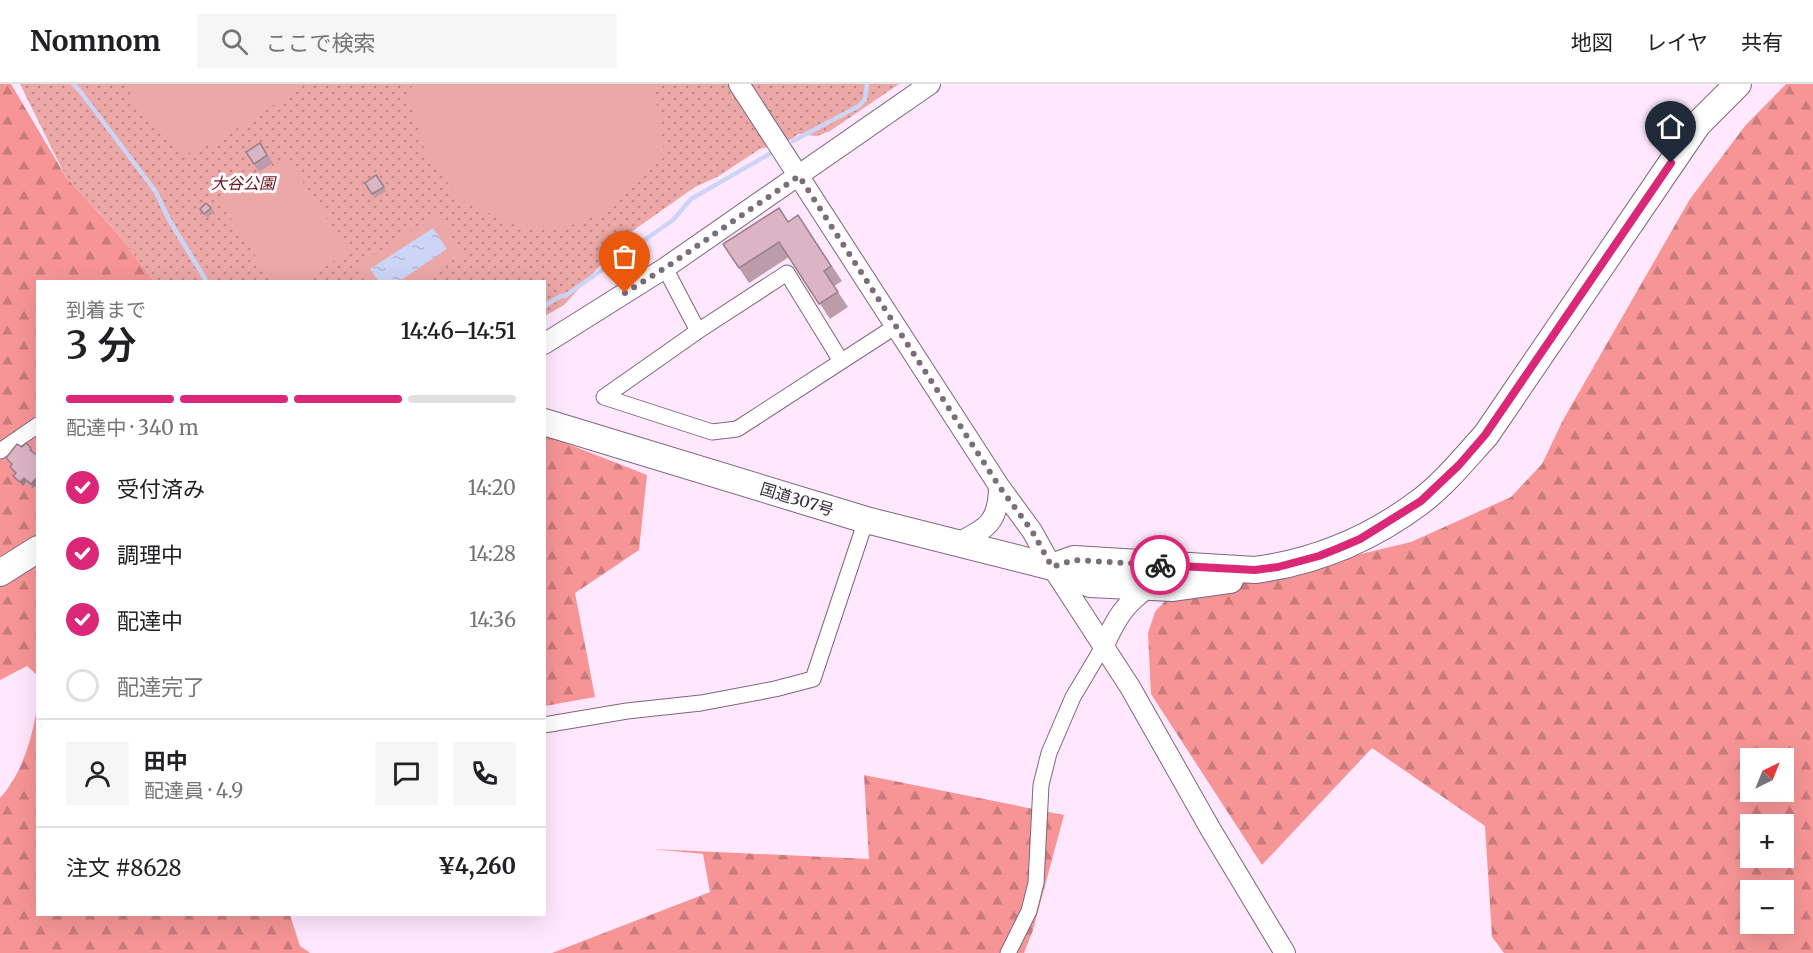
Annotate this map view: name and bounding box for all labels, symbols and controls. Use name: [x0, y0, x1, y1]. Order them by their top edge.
search box: [197, 14, 617, 68]
text: Nomnom: [30, 23, 161, 59]
icon: search: [218, 25, 251, 58]
text: ここで検索: [266, 29, 376, 57]
text: 地図: [1571, 29, 1613, 56]
text: レイヤ: [1646, 29, 1708, 56]
text: 共有: [1741, 29, 1783, 56]
pin: [1645, 101, 1696, 163]
icon: home: [1654, 110, 1687, 143]
park label: 大谷公園: [211, 173, 277, 193]
pin: [599, 231, 650, 293]
icon: bag: [608, 240, 641, 273]
text: 到着まで: [66, 297, 146, 322]
text: 14:46–14:51: [401, 317, 516, 345]
text: 3 分: [66, 321, 137, 370]
text: 配達中 · 340 m: [66, 415, 199, 440]
icon: check: [66, 471, 99, 504]
text: 受付済み: [117, 475, 205, 503]
text: 14:20: [468, 475, 516, 500]
street label: 国道307号: [758, 478, 836, 520]
courier: [1130, 535, 1190, 595]
icon: check: [66, 537, 99, 570]
text: 調理中: [117, 541, 183, 569]
text: 14:28: [469, 541, 516, 566]
icon: bike: [1144, 549, 1177, 582]
icon: check: [66, 603, 99, 636]
text: 配達中: [117, 607, 183, 635]
text: 14:36: [469, 607, 516, 632]
text: 配達完了: [117, 673, 205, 701]
button: person: [66, 742, 129, 805]
button: chat: [375, 742, 438, 805]
button: phone: [453, 742, 516, 805]
text: 田中: [144, 747, 188, 775]
north arrow: [1740, 748, 1794, 802]
map controls: [1740, 748, 1794, 934]
text: 配達員 · 4.9: [144, 778, 243, 803]
button: +: [1740, 814, 1794, 868]
text: ¥4,260: [438, 852, 516, 880]
text: 注文 #8628: [66, 854, 182, 882]
button: −: [1740, 880, 1794, 934]

